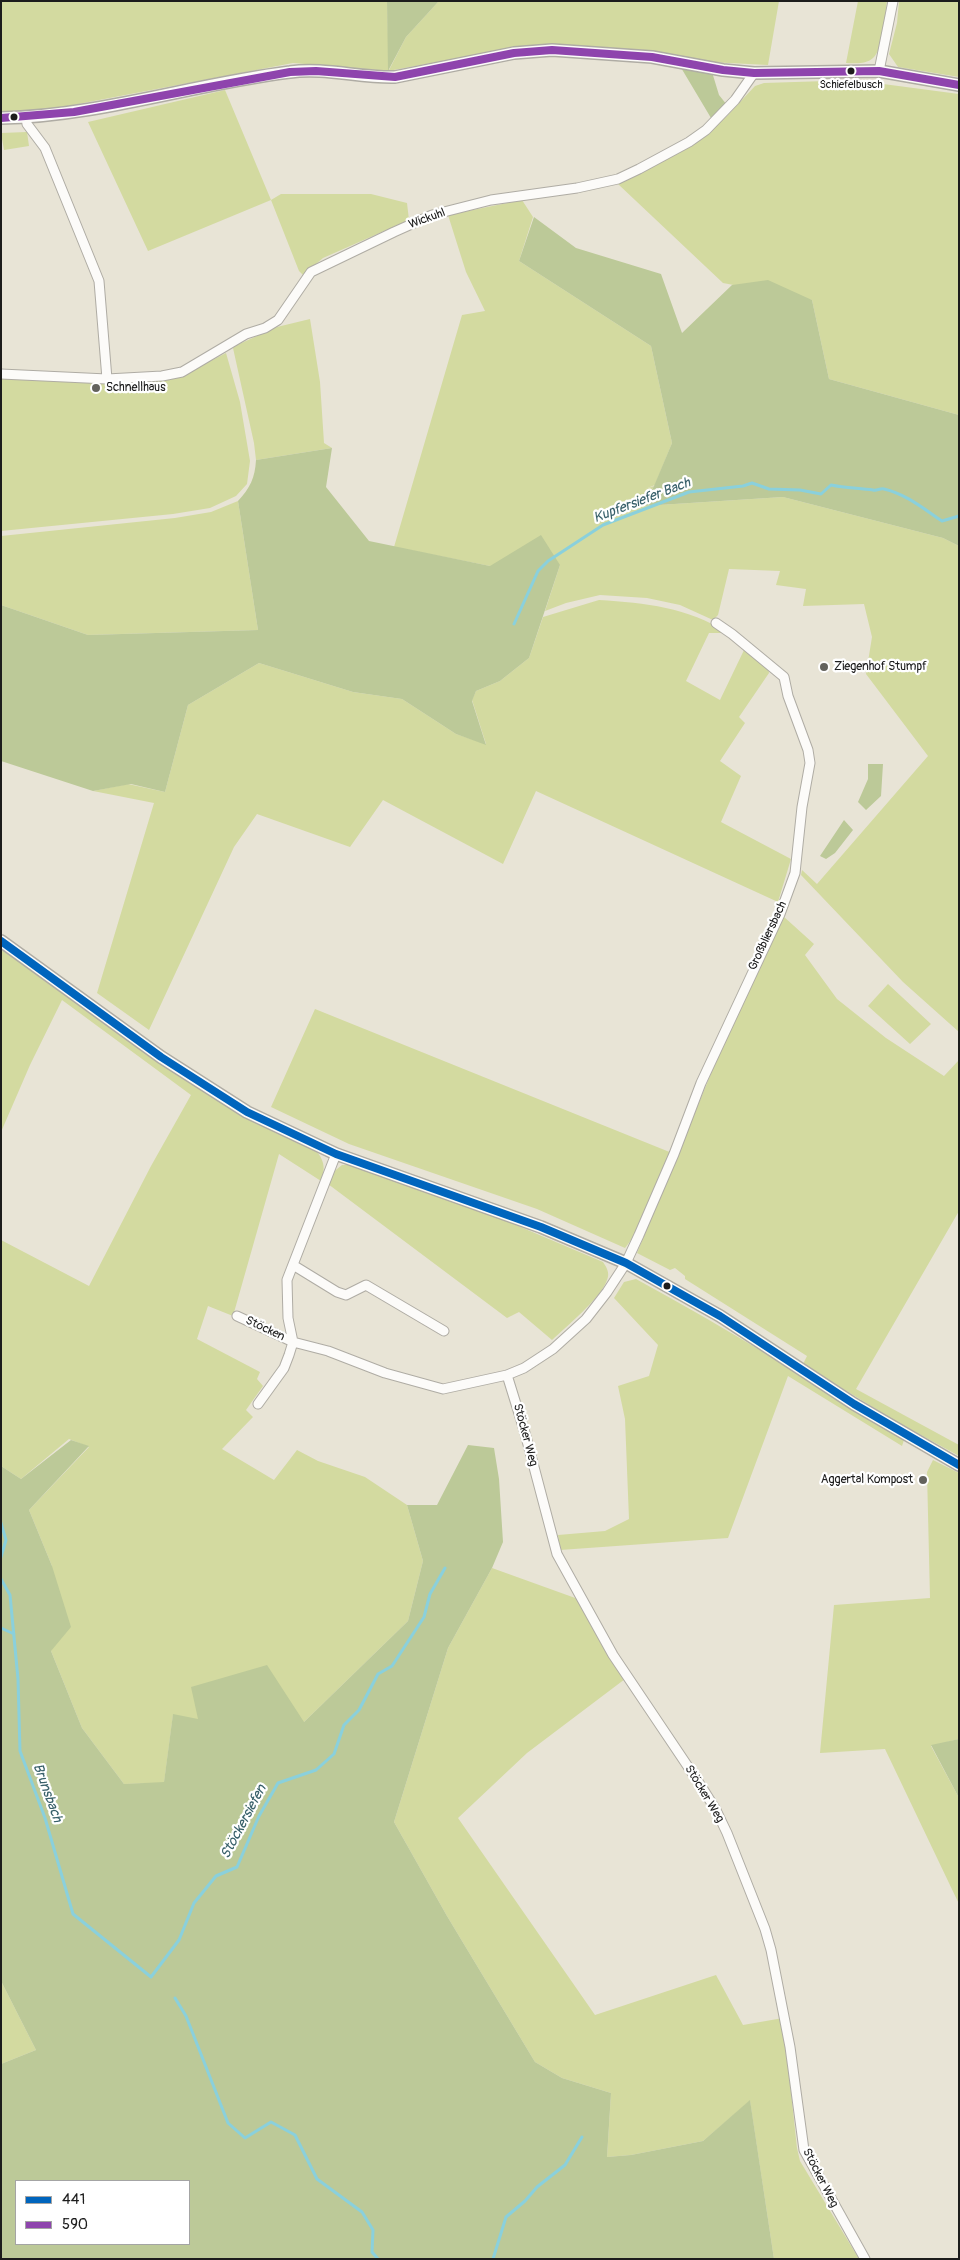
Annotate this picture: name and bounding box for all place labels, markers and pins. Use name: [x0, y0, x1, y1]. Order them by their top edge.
marker: Schiefelbusch: [846, 66, 856, 76]
place label: Schiefelbusch: [819, 78, 883, 92]
unlabelled marker: [9, 112, 19, 122]
place label: Schnellhaus: [106, 381, 166, 395]
marker: Schnellhaus: [90, 382, 102, 394]
place label: Ziegenhof Stumpf: [834, 660, 927, 674]
marker: Ziegenhof Stumpf: [818, 661, 830, 673]
unlabelled marker: [662, 1281, 672, 1291]
place label: Aggertal Kompost: [821, 1473, 913, 1487]
marker: Aggertal Kompost: [917, 1474, 929, 1486]

